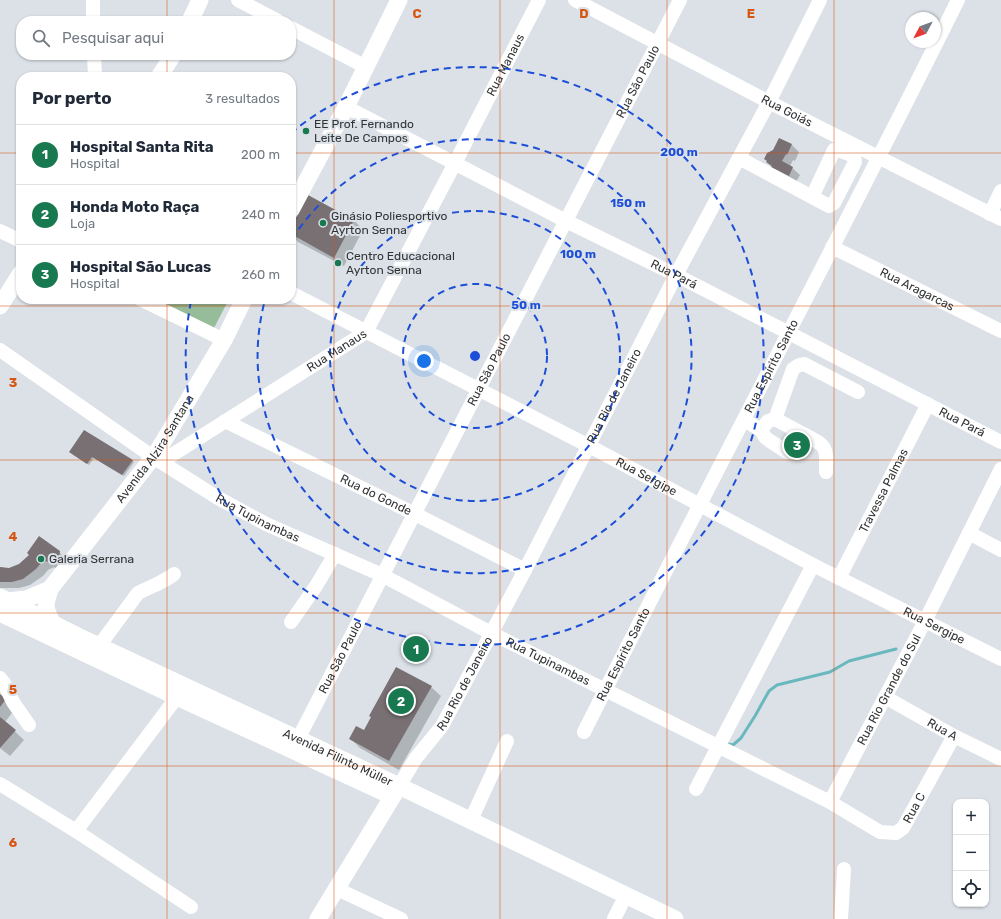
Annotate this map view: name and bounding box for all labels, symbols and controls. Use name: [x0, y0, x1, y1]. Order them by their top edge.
text: C: [412, 6, 422, 21]
text: D: [579, 6, 589, 21]
text: E: [747, 6, 755, 21]
north arrow: [905, 12, 941, 48]
search box: [16, 16, 296, 60]
icon: search: [30, 27, 52, 49]
text: Pesquisar aqui: [62, 29, 164, 47]
street label: Rua Manaus: [484, 32, 527, 98]
street label: Rua São Paulo: [613, 43, 662, 120]
text: Por perto: [32, 88, 112, 108]
text: 3 resultados: [205, 91, 280, 106]
street label: Rua Goiás: [759, 92, 815, 130]
place label: EE Prof. Fernando Leite De Campos: [314, 117, 414, 145]
marker: EE Prof. Fernando Leite De Campos: [301, 126, 311, 136]
text: Hospital Santa Rita: [70, 138, 214, 156]
text: 200 m: [660, 145, 698, 159]
text: 1: [42, 147, 48, 162]
text: 200 m: [241, 147, 280, 162]
text: Hospital: [70, 156, 120, 171]
text: 150 m: [610, 196, 646, 210]
text: Honda Moto Raça: [70, 198, 199, 216]
text: 2: [41, 207, 49, 222]
text: 240 m: [241, 207, 280, 222]
place label: Ginásio Poliesportivo Ayrton Senna: [331, 209, 448, 237]
text: Loja: [70, 216, 95, 231]
marker: Ginásio Poliesportivo Ayrton Senna: [318, 218, 328, 228]
text: 100 m: [560, 247, 596, 261]
place label: Centro Educacional Ayrton Senna: [346, 249, 455, 277]
street label: Rua Pará: [648, 257, 699, 292]
text: Hospital São Lucas: [70, 258, 211, 276]
marker: Centro Educacional Ayrton Senna: [333, 258, 343, 268]
street label: Rua Aragarcas: [878, 265, 957, 314]
text: 3: [41, 267, 49, 282]
text: 260 m: [242, 267, 280, 282]
text: Hospital: [70, 276, 120, 291]
text: 50 m: [511, 298, 541, 312]
street label: Rua Espírito Santo: [741, 317, 801, 415]
street label: Rua Manaus: [304, 326, 369, 375]
street label: Rua São Paulo: [464, 331, 514, 408]
street label: Rua Rio de Janeiro: [584, 346, 644, 446]
centre of rings: [468, 349, 482, 363]
your location: [414, 351, 434, 371]
text: 3: [9, 375, 18, 390]
street label: Avenida Alzira Santana: [113, 392, 197, 506]
street label: Rua Pará: [937, 404, 988, 440]
pin: 3: [784, 430, 810, 460]
street label: Travessa Palmas: [856, 446, 911, 535]
street label: Rua Sergipe: [613, 455, 680, 499]
street label: Rua do Gonde: [338, 471, 414, 518]
street label: Rua Tupinambas: [213, 491, 302, 545]
text: 4: [9, 529, 18, 544]
place label: Galeria Serrana: [49, 552, 134, 566]
marker: Galeria Serrana: [36, 554, 46, 564]
street label: Rua Sergipe: [901, 604, 968, 647]
street label: Rua Espírito Santo: [594, 605, 653, 703]
street label: Rua São Paulo: [316, 618, 365, 696]
street label: Rua Rio Grande do Sul: [854, 632, 924, 747]
pin: 1: [403, 634, 429, 664]
street label: Rua Rio de Janeiro: [434, 634, 495, 734]
street label: Rua Tupinambas: [504, 635, 592, 688]
text: 5: [9, 682, 17, 697]
pin: 2: [388, 686, 414, 716]
street label: Rua A: [925, 715, 960, 744]
street label: Avenida Filinto Müller: [281, 726, 395, 789]
street label: Rua C: [900, 790, 928, 826]
map controls: [953, 799, 989, 907]
button: +: [953, 799, 989, 835]
text: 6: [9, 835, 18, 850]
button: −: [953, 835, 989, 871]
button: locate: [953, 871, 989, 907]

